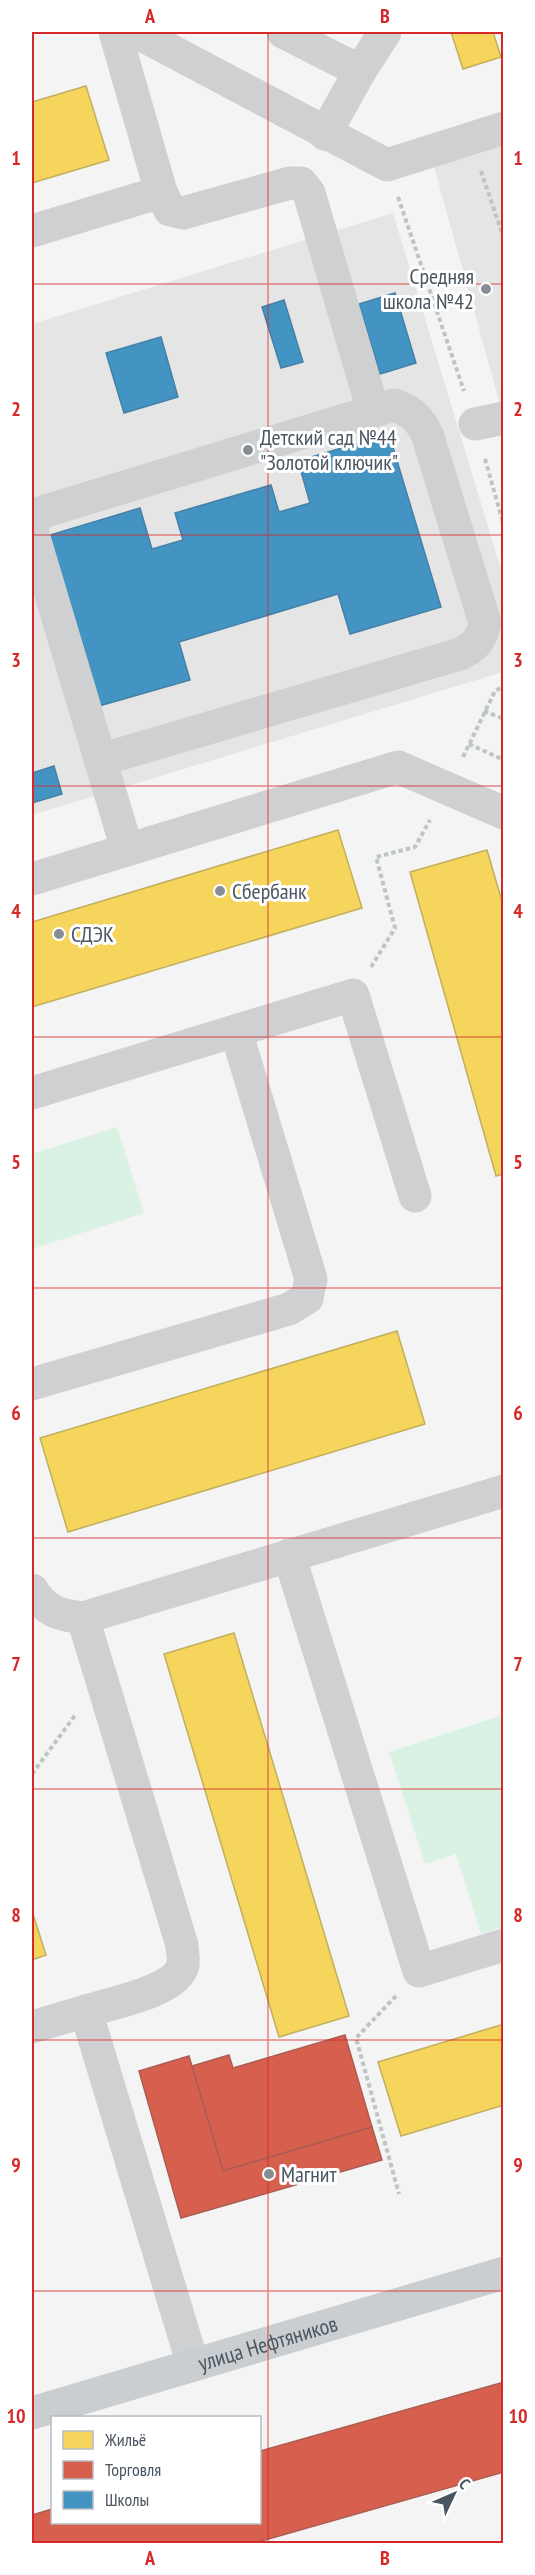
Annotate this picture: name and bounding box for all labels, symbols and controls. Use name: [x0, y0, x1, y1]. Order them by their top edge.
text: A: [144, 3, 156, 29]
text: B: [380, 3, 390, 29]
text: 1: [11, 145, 21, 171]
text: 1: [513, 145, 523, 171]
place label: Средняя школа №42: [383, 262, 474, 315]
marker: Средняя школа №42: [479, 282, 493, 296]
text: 2: [11, 396, 21, 422]
text: 2: [513, 396, 523, 422]
place label: Детский сад №44 "Золотой ключик": [260, 423, 398, 476]
marker: Детский сад №44 "Золотой ключик": [241, 443, 255, 457]
text: 3: [11, 647, 21, 673]
text: 3: [513, 647, 523, 673]
place label: Сбербанк: [232, 877, 307, 905]
marker: Сбербанк: [213, 884, 227, 898]
text: 4: [11, 898, 21, 924]
text: 4: [513, 898, 523, 924]
place label: СДЭК: [71, 920, 114, 948]
marker: СДЭК: [52, 927, 66, 941]
text: 5: [11, 1149, 21, 1175]
text: 5: [513, 1149, 523, 1175]
text: 6: [11, 1400, 21, 1426]
text: 6: [513, 1400, 523, 1426]
text: 7: [11, 1651, 21, 1677]
text: 7: [513, 1651, 523, 1677]
text: 8: [11, 1902, 21, 1928]
text: 8: [513, 1902, 523, 1928]
text: 9: [11, 2152, 21, 2178]
text: 9: [513, 2152, 523, 2178]
place label: Магнит: [281, 2160, 338, 2188]
marker: Магнит: [262, 2167, 276, 2181]
street label: улица Нефтяников: [195, 2309, 341, 2377]
text: 10: [6, 2403, 26, 2429]
text: 10: [508, 2403, 528, 2429]
legend: [51, 2416, 261, 2524]
text: Жильё: [104, 2428, 146, 2451]
text: Торговля: [105, 2458, 161, 2481]
north arrow: [424, 2464, 484, 2524]
text: С: [455, 2474, 475, 2494]
text: Школы: [105, 2488, 149, 2511]
text: A: [144, 2545, 156, 2571]
text: B: [380, 2545, 390, 2571]

